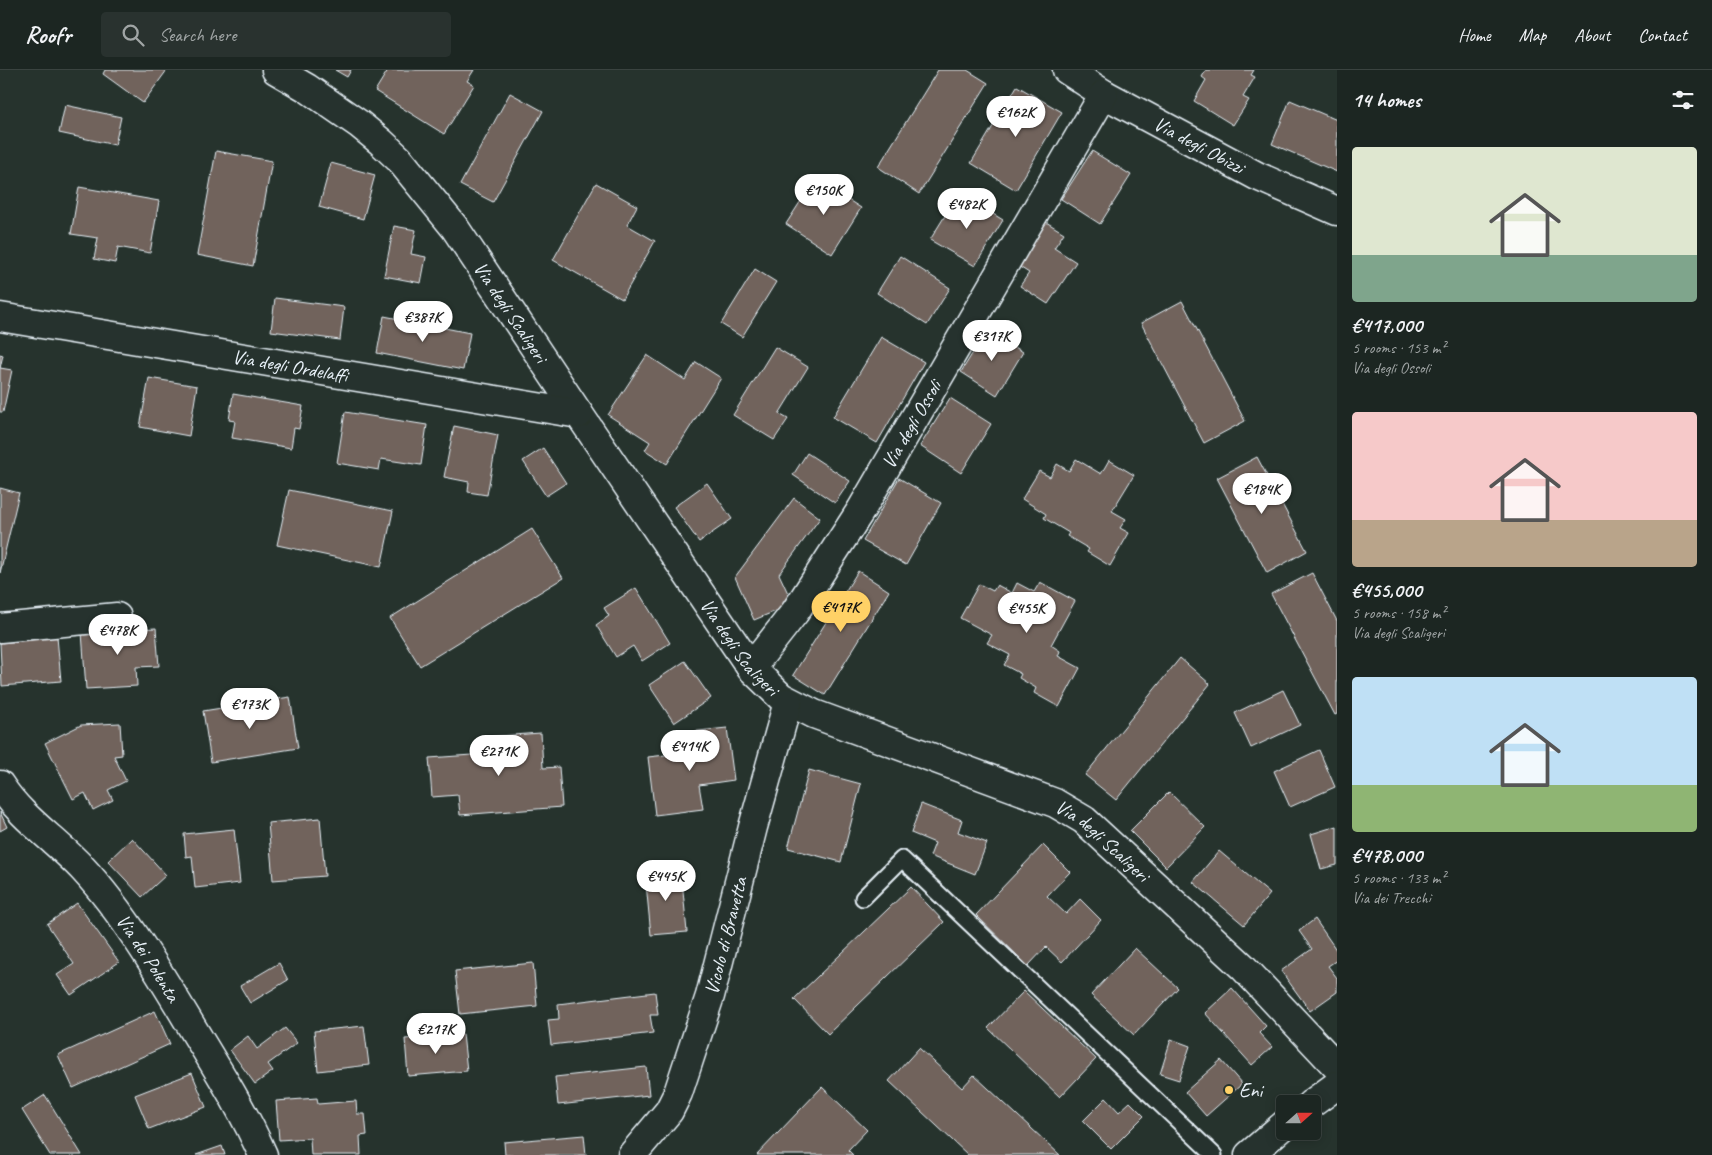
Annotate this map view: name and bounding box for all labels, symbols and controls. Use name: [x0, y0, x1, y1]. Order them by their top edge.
search box: [101, 12, 451, 57]
text: Roofr: [25, 20, 71, 50]
icon: search: [119, 21, 147, 49]
text: Search here: [159, 23, 236, 47]
text: Home: [1458, 24, 1491, 46]
text: Map: [1519, 24, 1546, 46]
text: About: [1574, 24, 1610, 46]
text: Contact: [1638, 24, 1687, 46]
icon: filters: [1669, 86, 1697, 114]
text: 14 homes: [1352, 87, 1421, 113]
pin: €162K: [981, 96, 1051, 138]
text: €162K: [997, 102, 1035, 122]
street label: Via degli Obizzi: [1150, 111, 1250, 180]
pin: €150K: [789, 174, 859, 216]
text: €150K: [806, 180, 842, 200]
icon: home: [1480, 180, 1570, 270]
pin: €482K: [932, 188, 1002, 230]
text: €482K: [949, 194, 985, 214]
street label: Via degli Scaligeri: [468, 257, 555, 369]
pin: €387K: [388, 300, 458, 343]
text: €387K: [405, 307, 441, 327]
text: €417,000: [1352, 312, 1422, 338]
pin: €317K: [957, 320, 1027, 362]
text: €317K: [974, 326, 1010, 346]
text: 5 rooms · 153 m²: [1352, 338, 1446, 358]
street label: Via degli Ordelaffi: [231, 344, 352, 388]
text: Via degli Ossoli: [1352, 358, 1430, 378]
street label: Via degli Ossoli: [876, 374, 948, 473]
icon: home: [1480, 445, 1570, 535]
pin: €184K: [1227, 472, 1297, 515]
text: €184K: [1244, 479, 1280, 499]
text: €455,000: [1352, 577, 1422, 603]
pin: €417K: [806, 590, 876, 633]
pin: €455K: [992, 592, 1062, 634]
street label: Via degli Scaligeri: [695, 594, 786, 703]
text: €417K: [823, 597, 859, 617]
text: €455K: [1009, 598, 1045, 618]
text: 5 rooms · 158 m²: [1352, 603, 1446, 623]
pin: €478K: [83, 614, 153, 656]
text: €478K: [100, 620, 136, 640]
text: Via degli Scaligeri: [1352, 623, 1445, 643]
pin: €173K: [215, 688, 285, 730]
text: €173K: [232, 694, 268, 714]
icon: home: [1480, 710, 1570, 800]
pin: €414K: [655, 730, 725, 772]
pin: €271K: [464, 734, 534, 777]
text: €414K: [672, 736, 708, 756]
text: €271K: [481, 741, 517, 761]
street label: Via degli Scaligeri: [1051, 794, 1157, 889]
text: €478,000: [1352, 842, 1422, 868]
pin: €445K: [631, 860, 701, 902]
text: €445K: [648, 866, 684, 886]
text: 5 rooms · 133 m²: [1352, 868, 1446, 888]
street label: Vicolo di Bravetta: [698, 873, 753, 997]
text: Via dei Trecchi: [1352, 888, 1431, 908]
street label: Via dei Polenta: [111, 909, 187, 1008]
pin: €217K: [401, 1012, 471, 1055]
text: €217K: [418, 1019, 454, 1039]
place label: Eni: [1239, 1078, 1265, 1103]
marker: Eni: [1223, 1084, 1235, 1096]
north arrow: [1276, 1095, 1321, 1140]
map controls: [1276, 1095, 1321, 1140]

